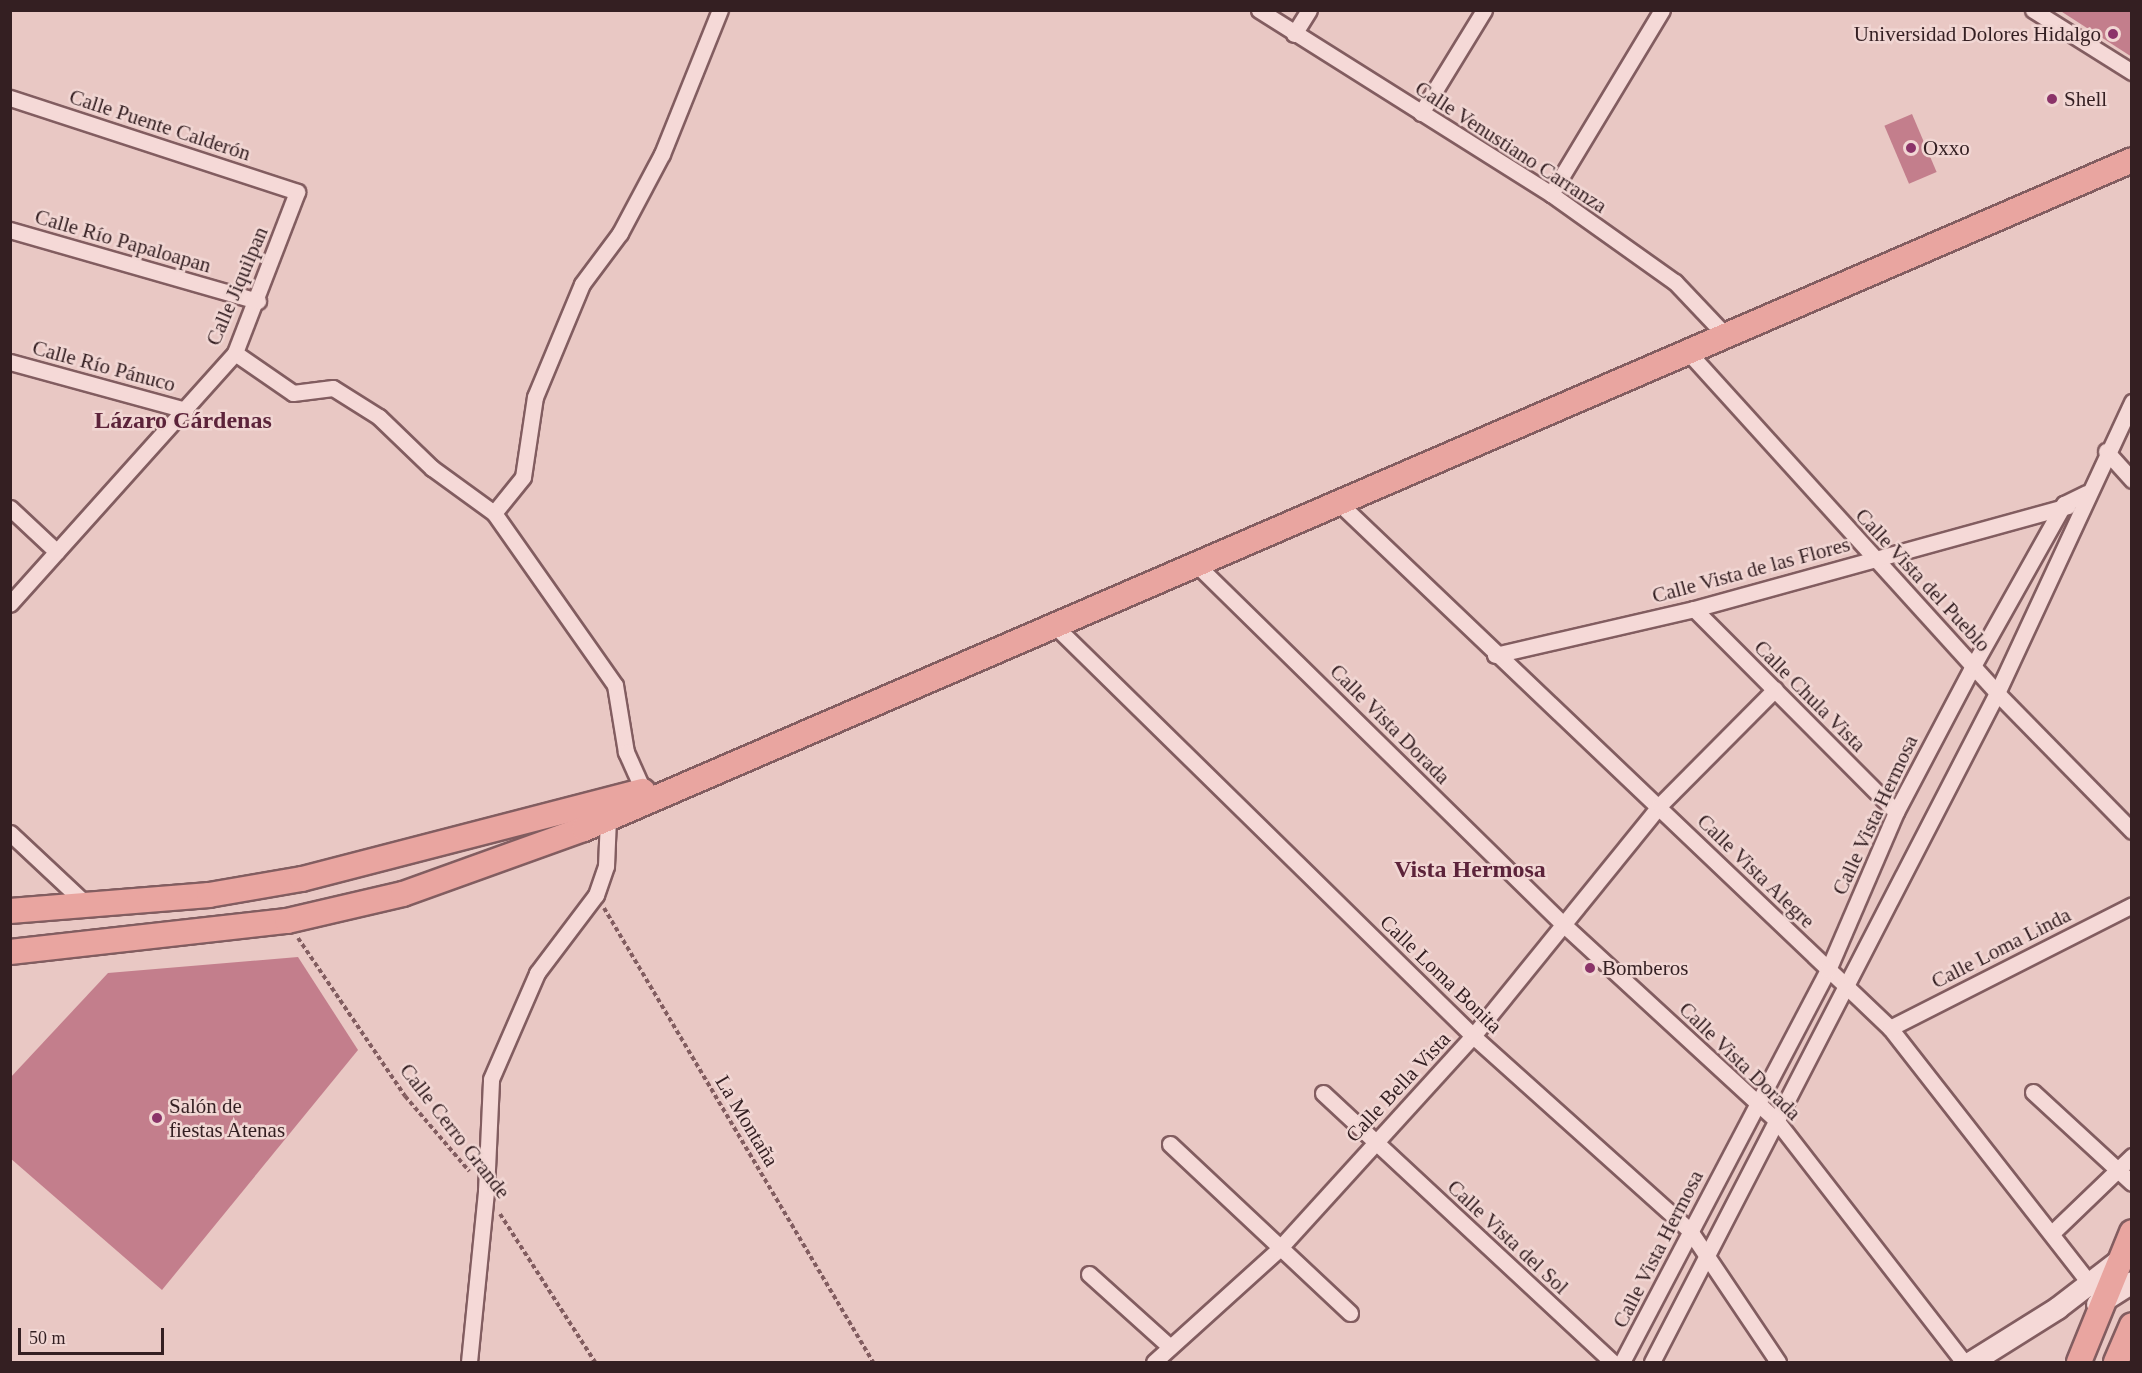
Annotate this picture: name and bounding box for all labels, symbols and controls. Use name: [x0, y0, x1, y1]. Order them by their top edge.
place label: Universidad Dolores Hidalgo: [1854, 21, 2101, 47]
marker: Universidad Dolores Hidalgo: [2106, 27, 2120, 41]
street label: Calle Venustiano Carranza: [1410, 75, 1612, 219]
street label: Calle Puente Calderón: [66, 84, 254, 166]
place label: Shell: [2064, 86, 2107, 112]
marker: Shell: [2045, 92, 2059, 106]
place label: Oxxo: [1923, 135, 1970, 161]
marker: Oxxo: [1904, 141, 1918, 155]
street label: Calle Río Papaloapan: [32, 204, 214, 278]
street label: Calle Jiquilpan: [201, 223, 273, 349]
street label: Calle Río Pánuco: [30, 335, 178, 397]
district label: Lázaro Cárdenas: [94, 407, 272, 435]
street label: Calle Vista del Pueblo: [1850, 503, 1996, 657]
street label: Calle Vista de las Flores: [1649, 531, 1853, 609]
street label: Calle Chula Vista: [1749, 635, 1871, 757]
street label: Calle Vista Dorada: [1325, 659, 1455, 789]
street label: Calle Vista Hermosa: [1827, 731, 1923, 899]
street label: Calle Vista Alegre: [1691, 808, 1821, 934]
district label: Vista Hermosa: [1394, 856, 1546, 884]
street label: Calle Loma Linda: [1927, 902, 2075, 994]
street label: Calle Loma Bonita: [1375, 909, 1507, 1039]
place label: Bomberos: [1602, 955, 1688, 981]
marker: Bomberos: [1583, 961, 1597, 975]
street label: Calle Vista Dorada: [1674, 996, 1806, 1126]
street label: Calle Bella Vista: [1340, 1026, 1456, 1148]
street label: Calle Cerro Grande: [394, 1058, 516, 1204]
street label: La Montaña: [710, 1071, 784, 1171]
place label: Salón de fiestas Atenas: [169, 1093, 286, 1143]
marker: Salón de fiestas Atenas: [150, 1111, 164, 1125]
street label: Calle Vista Hermosa: [1607, 1166, 1709, 1332]
street label: Calle Vista del Sol: [1442, 1174, 1574, 1300]
scale bar: [21, 1316, 166, 1354]
text: 50 m: [29, 1328, 66, 1348]

